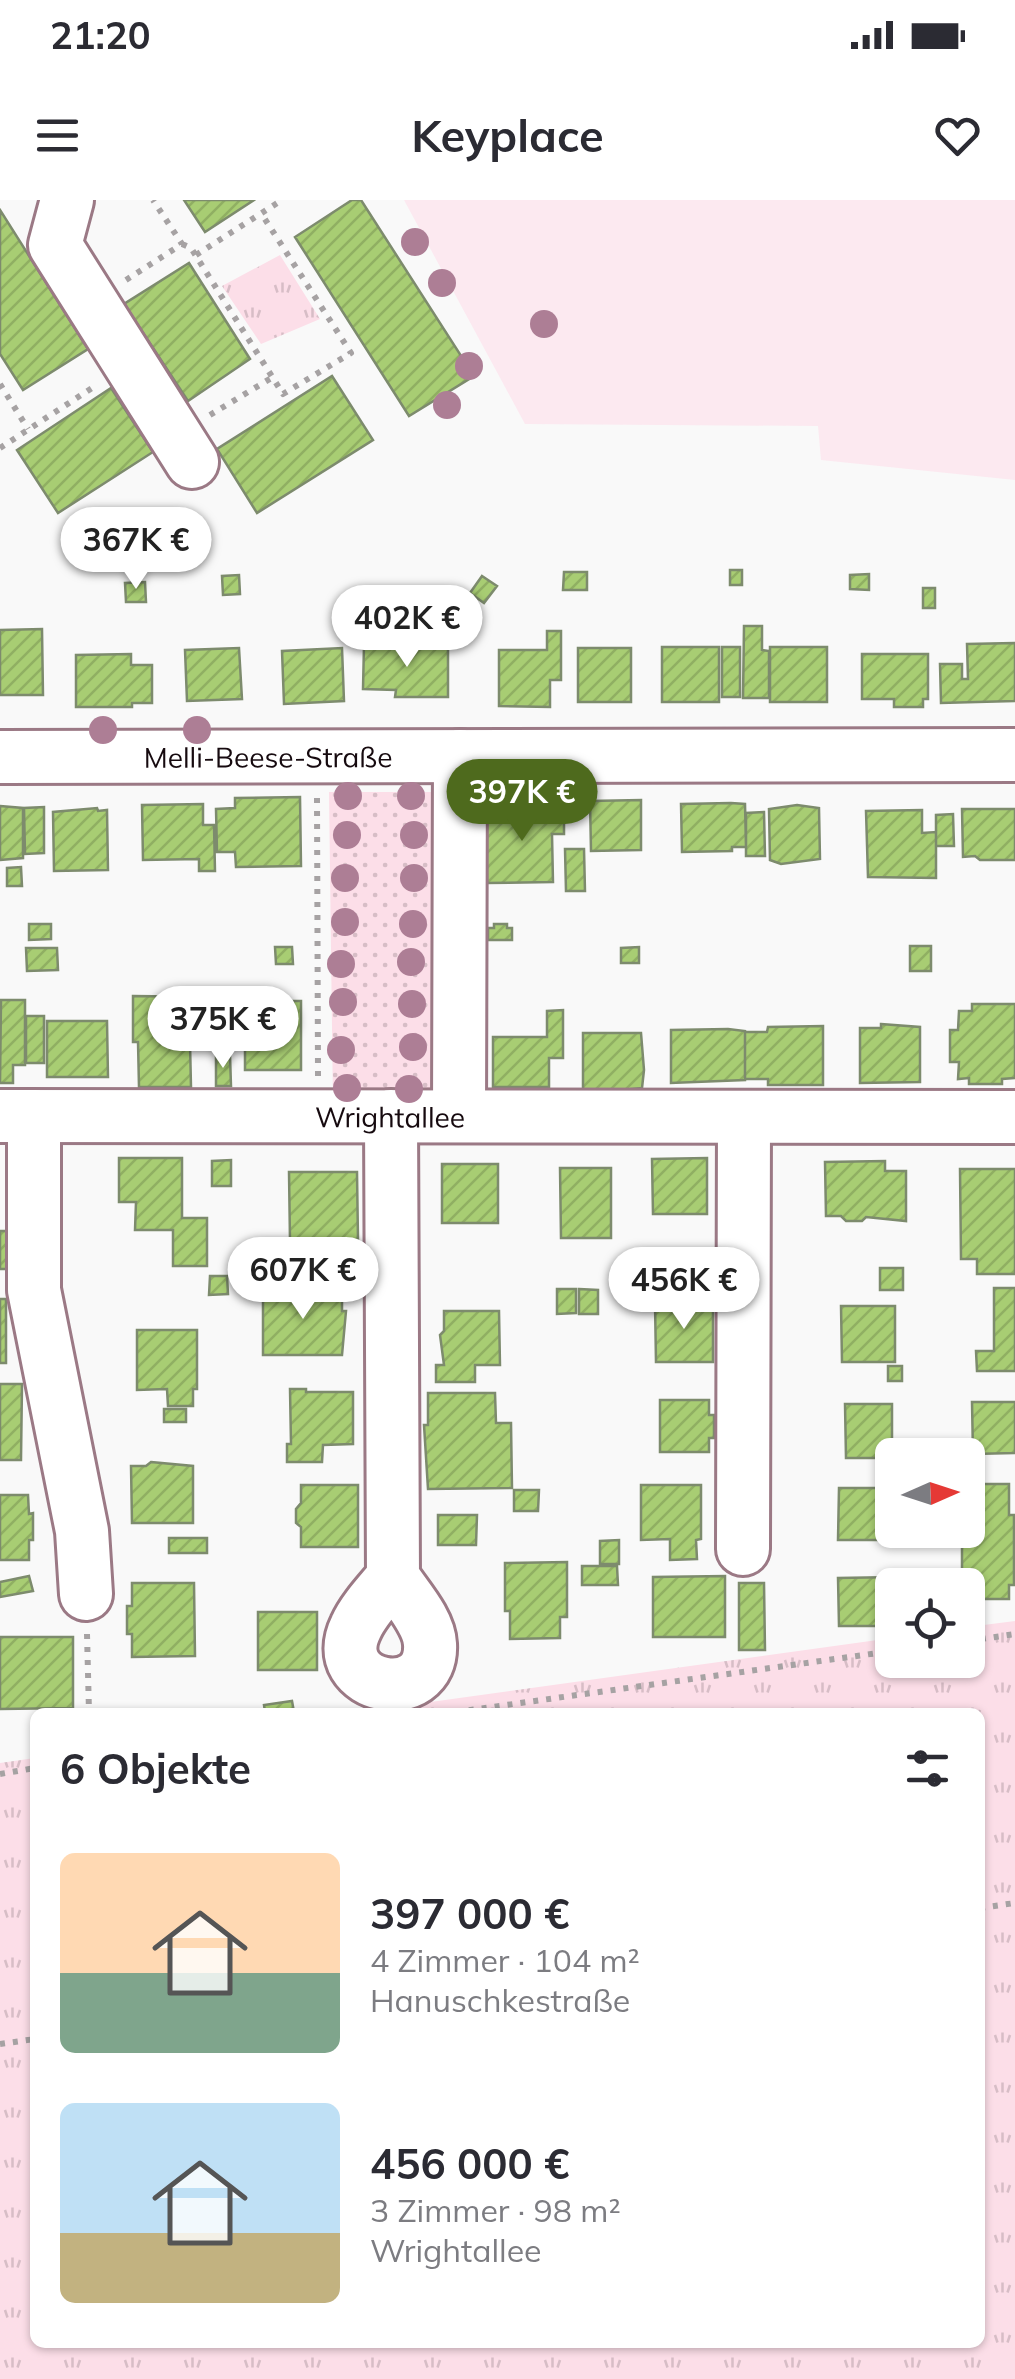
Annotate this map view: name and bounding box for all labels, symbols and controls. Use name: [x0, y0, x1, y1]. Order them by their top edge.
text: 21:20: [50, 11, 151, 59]
text: Keyplace: [411, 107, 604, 163]
icon: menu: [30, 108, 85, 163]
icon: heart: [930, 108, 985, 163]
pin: 367K €: [55, 507, 217, 592]
text: 367K €: [83, 519, 189, 559]
pin: 402K €: [326, 585, 488, 670]
text: 402K €: [354, 597, 460, 637]
street label: Melli-Beese-Straße: [144, 739, 392, 774]
pin: 397K €: [441, 759, 603, 844]
text: 397K €: [469, 771, 575, 811]
pin: 375K €: [142, 986, 304, 1071]
text: 375K €: [170, 998, 276, 1038]
street label: Wrightallee: [315, 1099, 465, 1134]
pin: 607K €: [222, 1237, 384, 1322]
pin: 456K €: [603, 1247, 765, 1332]
text: 607K €: [250, 1249, 356, 1289]
text: 456K €: [631, 1259, 737, 1299]
north arrow: [875, 1438, 985, 1548]
map controls: [875, 1438, 985, 1678]
button: locate: [875, 1568, 985, 1678]
icon: filters: [900, 1741, 955, 1796]
text: 6 Objekte: [60, 1742, 251, 1795]
text: 397 000 €: [370, 1887, 569, 1940]
icon: home: [140, 1893, 260, 2013]
text: 4 Zimmer · 104 m²: [370, 1940, 640, 1980]
text: Hanuschkestraße: [370, 1980, 630, 2020]
text: 456 000 €: [370, 2137, 569, 2190]
icon: home: [140, 2143, 260, 2263]
text: 3 Zimmer · 98 m²: [370, 2190, 621, 2230]
text: Wrightallee: [370, 2230, 542, 2270]

